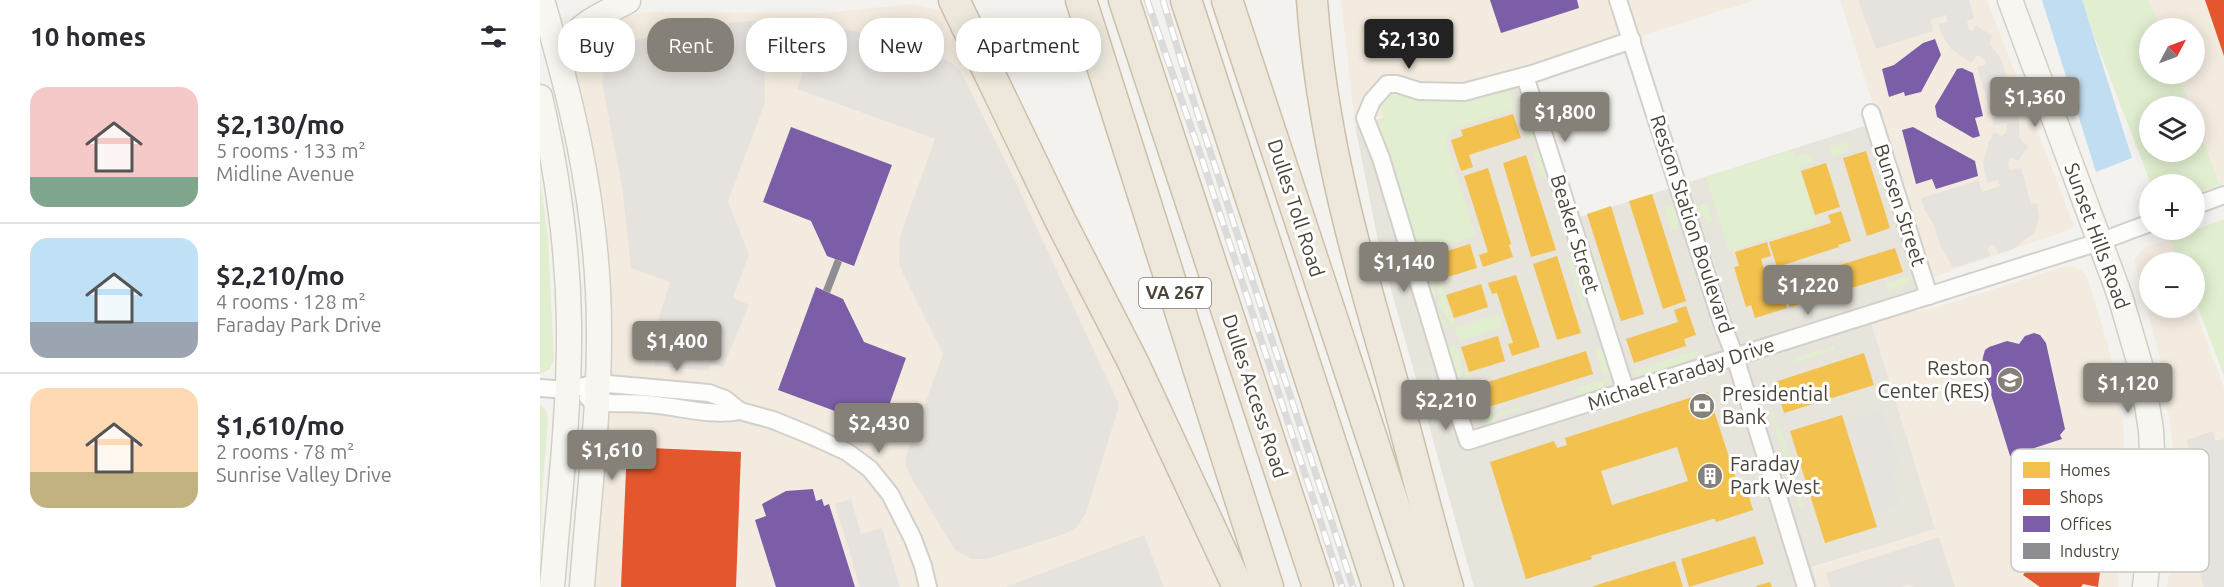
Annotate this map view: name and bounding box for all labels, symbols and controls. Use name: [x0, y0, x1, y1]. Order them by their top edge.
chip: Buy: [558, 18, 635, 72]
chip: Rent: [647, 18, 734, 72]
chip: Filters: [746, 18, 847, 72]
chip: New: [859, 18, 944, 72]
chip: Apartment: [956, 18, 1101, 72]
north arrow: [2139, 18, 2205, 84]
map controls: [2139, 18, 2205, 318]
pin: $2,130: [1360, 19, 1458, 70]
icon: filters: [477, 20, 510, 53]
text: 10 homes: [30, 22, 146, 51]
text: $2,130: [1378, 27, 1440, 50]
pin: $1,360: [1986, 77, 2084, 128]
text: $1,360: [2004, 85, 2066, 108]
pin: $1,800: [1516, 92, 1614, 143]
button: layers: [2139, 96, 2205, 162]
text: $1,800: [1534, 100, 1596, 123]
text: $2,130/mo: [216, 110, 345, 139]
icon: home: [78, 111, 150, 183]
street label: Reston Station Boulevard: [1646, 112, 1739, 336]
street label: Dulles Toll Road: [1263, 136, 1330, 280]
text: 5 rooms · 133 m²: [216, 139, 366, 162]
street label: Bunsen Street: [1870, 141, 1931, 269]
street label: Sunset Hills Road: [2060, 159, 2135, 312]
text: Midline Avenue: [216, 162, 354, 185]
street label: Beaker Street: [1547, 172, 1604, 296]
button: +: [2139, 174, 2205, 240]
pin: $1,140: [1355, 242, 1453, 293]
text: $1,140: [1373, 250, 1435, 273]
button: −: [2139, 252, 2205, 318]
text: $2,210/mo: [216, 261, 345, 290]
icon: home: [78, 262, 150, 334]
pin: $1,220: [1759, 265, 1857, 316]
text: $1,220: [1777, 273, 1839, 296]
road number: VA 267: [1139, 278, 1211, 308]
text: 4 rooms · 128 m²: [216, 290, 366, 313]
street label: Dulles Access Road: [1218, 311, 1293, 481]
text: Faraday Park Drive: [216, 313, 382, 336]
pin: $1,400: [628, 321, 726, 372]
text: $1,400: [646, 329, 708, 352]
street label: Michael Faraday Drive: [1584, 332, 1777, 415]
place label: Reston Center (RES): [1878, 356, 1990, 402]
pin: $1,120: [2079, 363, 2177, 414]
school or university icon: Reston Center (RES): [1995, 365, 2025, 395]
text: $1,120: [2097, 371, 2159, 394]
pin: $2,210: [1397, 380, 1495, 431]
place label: Presidential Bank: [1722, 382, 1829, 428]
text: $2,210: [1415, 388, 1477, 411]
bank icon: Presidential Bank: [1687, 391, 1717, 421]
pin: $2,430: [830, 403, 928, 454]
text: $1,610/mo: [216, 411, 345, 440]
text: $2,430: [848, 411, 910, 434]
icon: home: [78, 412, 150, 484]
pin: $1,610: [563, 430, 661, 481]
text: $1,610: [581, 438, 643, 461]
text: 2 rooms · 78 m²: [216, 440, 354, 463]
legend: [2011, 449, 2209, 572]
place label: Faraday Park West: [1730, 452, 1820, 498]
building icon: Faraday Park West: [1695, 461, 1725, 491]
text: Homes: [2060, 461, 2110, 479]
text: Sunrise Valley Drive: [216, 463, 392, 486]
text: Shops: [2060, 488, 2103, 506]
text: Offices: [2060, 515, 2112, 533]
text: Industry: [2060, 542, 2119, 560]

